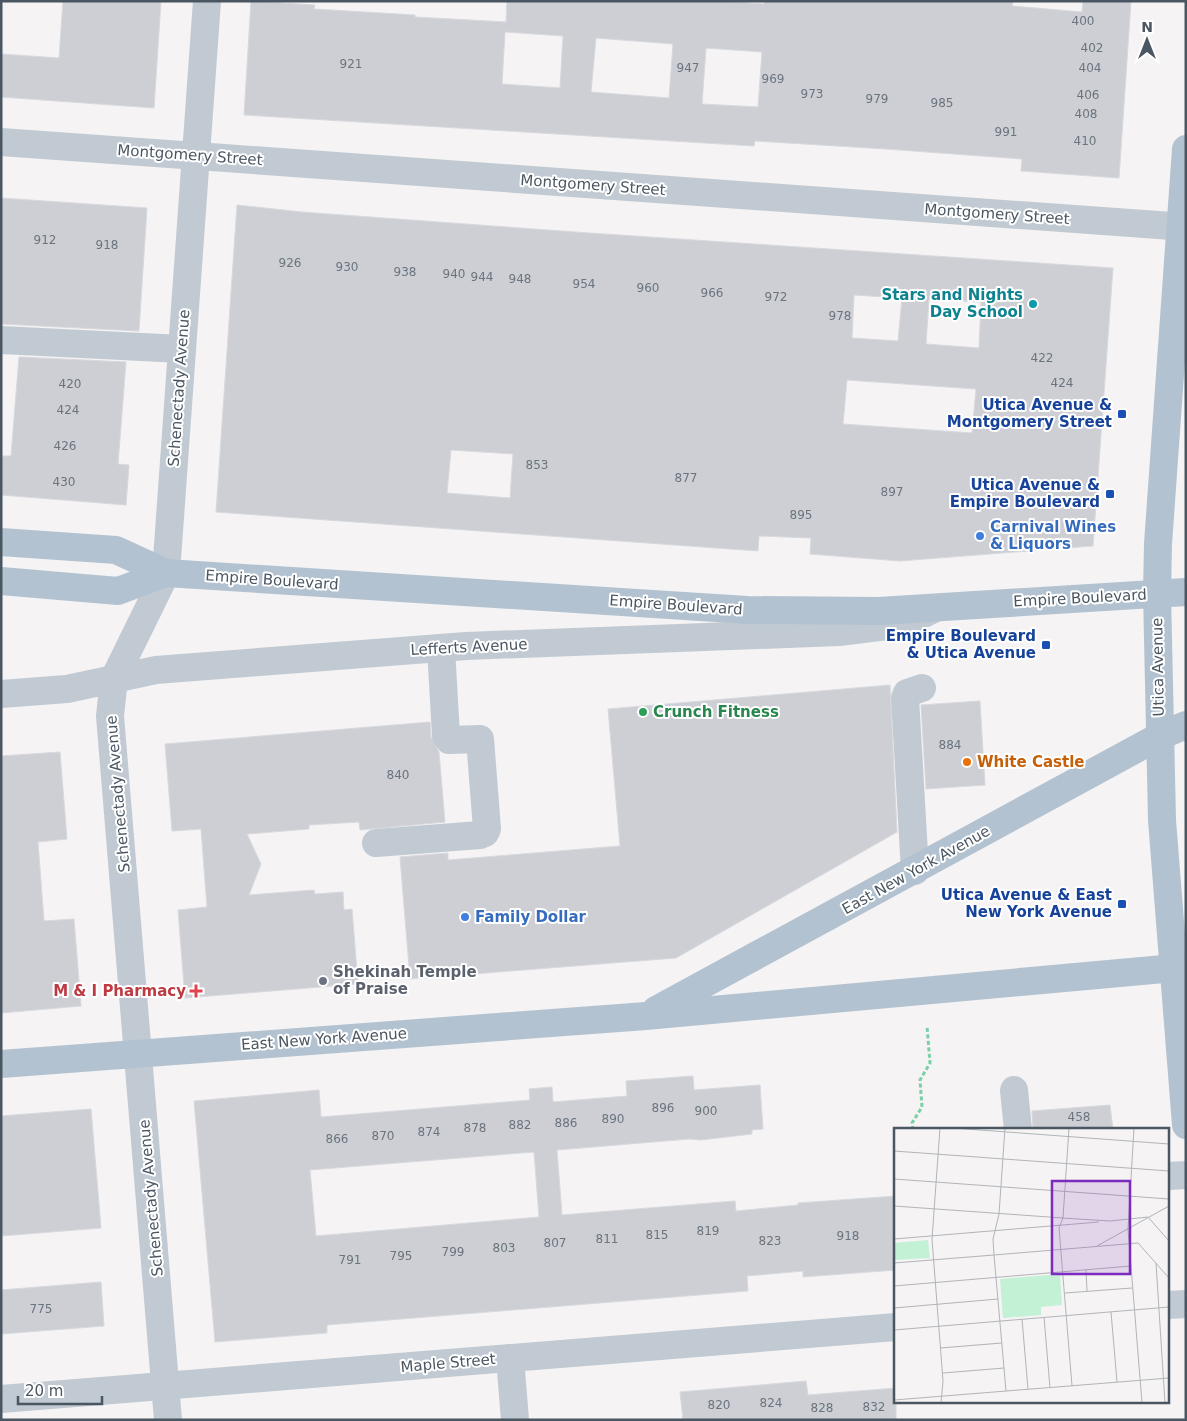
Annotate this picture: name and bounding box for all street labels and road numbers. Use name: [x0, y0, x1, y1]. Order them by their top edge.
street label: Montgomery Street: [117, 141, 263, 169]
street label: Montgomery Street: [520, 171, 666, 199]
street label: Montgomery Street: [924, 200, 1070, 228]
street label: Schenectady Avenue: [165, 309, 193, 467]
street label: Empire Boulevard: [205, 566, 339, 594]
street label: Empire Boulevard: [1013, 586, 1147, 610]
street label: Empire Boulevard: [609, 591, 743, 619]
street label: Utica Avenue: [1148, 617, 1168, 717]
street label: Lefferts Avenue: [410, 635, 528, 659]
street label: Schenectady Avenue: [102, 715, 134, 873]
street label: East New York Avenue: [839, 822, 993, 918]
street label: East New York Avenue: [240, 1024, 408, 1054]
street label: Schenectady Avenue: [135, 1119, 167, 1277]
street label: Maple Street: [400, 1350, 496, 1376]

